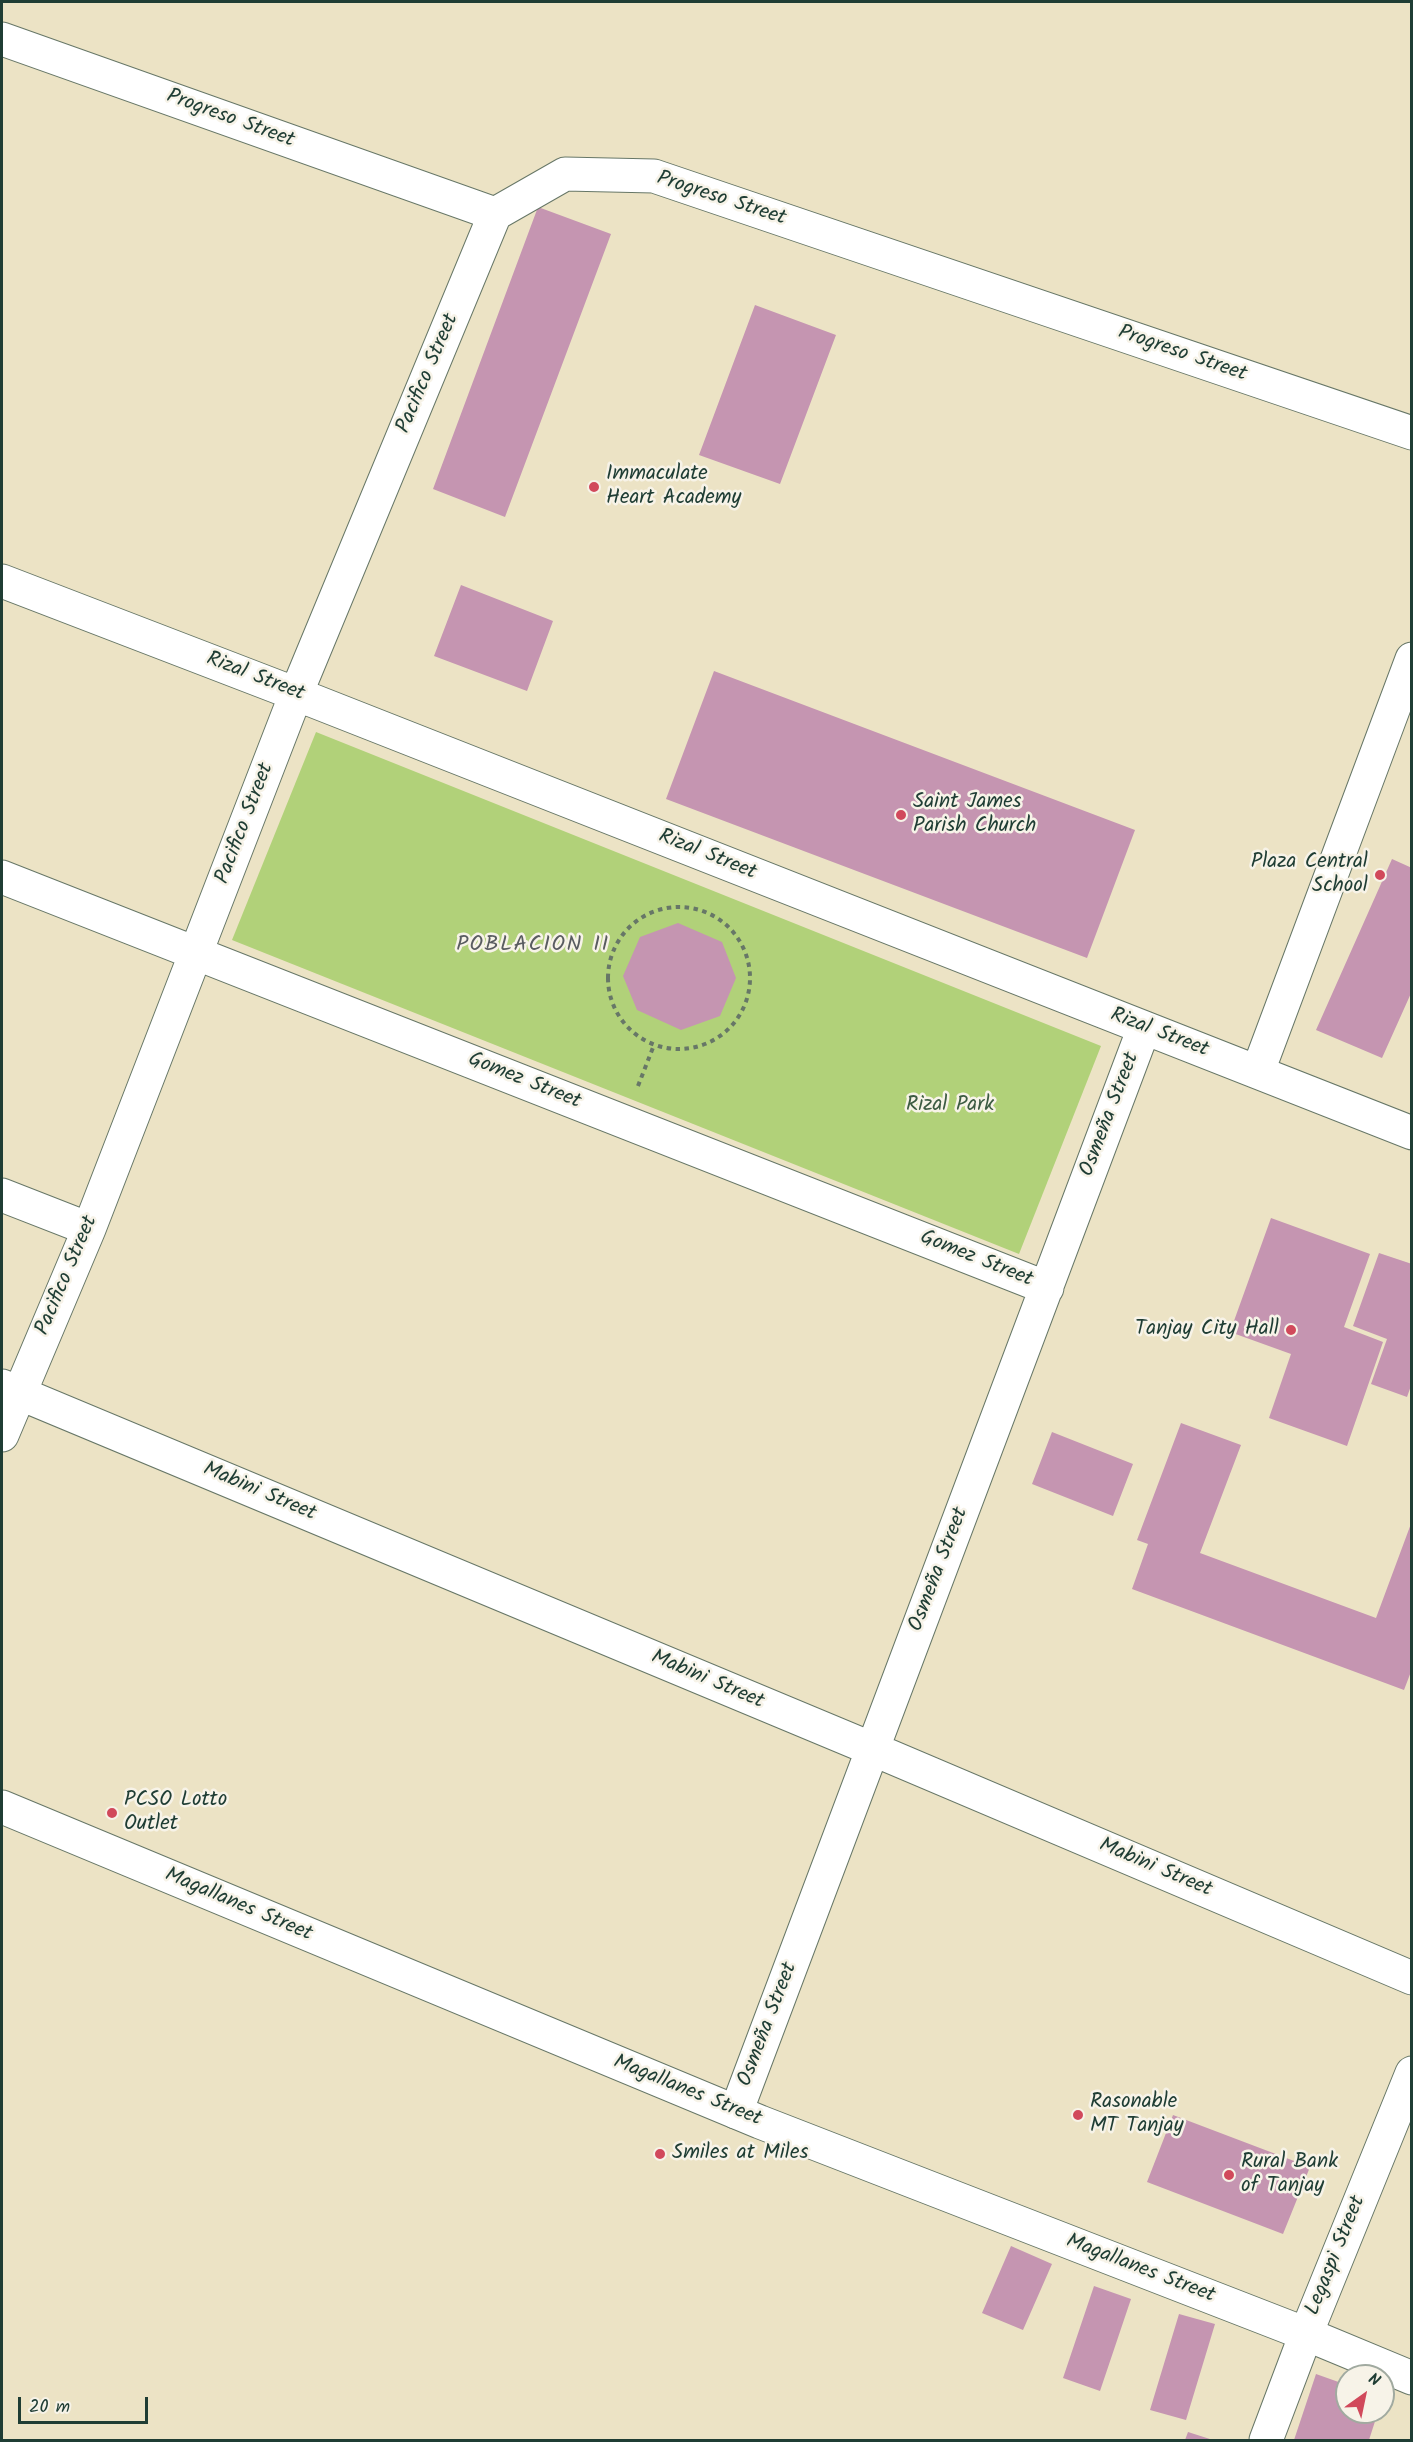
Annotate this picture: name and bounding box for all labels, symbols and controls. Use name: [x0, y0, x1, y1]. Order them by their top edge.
street label: Progreso Street: [163, 85, 297, 155]
street label: Progreso Street: [653, 167, 789, 233]
street label: Pacifico Street: [393, 311, 465, 437]
street label: Progreso Street: [1114, 321, 1250, 389]
place label: Immaculate Heart Academy: [606, 462, 741, 512]
marker: Immaculate Heart Academy: [587, 480, 601, 494]
street label: Rizal Street: [202, 648, 308, 708]
street label: Pacifico Street: [211, 760, 281, 888]
place label: Saint James Parish Church: [913, 790, 1036, 840]
marker: Saint James Parish Church: [894, 808, 908, 822]
street label: Rizal Street: [654, 825, 760, 887]
place label: Plaza Central School: [1251, 850, 1368, 900]
marker: Plaza Central School: [1373, 868, 1387, 882]
district label: POBLACION II: [456, 933, 610, 959]
street label: Rizal Street: [1106, 1004, 1212, 1064]
street label: Gomez Street: [464, 1048, 584, 1116]
street label: Osmeña Street: [1076, 1049, 1146, 1181]
park label: Rizal Park: [906, 1093, 994, 1119]
street label: Pacifico Street: [32, 1213, 104, 1339]
street label: Gomez Street: [916, 1226, 1036, 1294]
place label: Tanjay City Hall: [1135, 1317, 1279, 1343]
marker: Tanjay City Hall: [1284, 1323, 1298, 1337]
street label: Mabini Street: [199, 1458, 319, 1528]
street label: Osmeña Street: [905, 1504, 975, 1636]
street label: Mabini Street: [647, 1646, 767, 1716]
place label: PCSO Lotto Outlet: [124, 1788, 227, 1838]
marker: PCSO Lotto Outlet: [105, 1806, 119, 1820]
street label: Mabini Street: [1095, 1834, 1215, 1904]
street label: Magallanes Street: [161, 1864, 315, 1948]
street label: Osmeña Street: [734, 1959, 804, 2091]
street label: Magallanes Street: [609, 2051, 765, 2133]
place label: Rasonable MT Tanjay: [1090, 2090, 1184, 2140]
marker: Rasonable MT Tanjay: [1071, 2108, 1085, 2122]
place label: Smiles at Miles: [672, 2141, 808, 2167]
marker: Smiles at Miles: [653, 2147, 667, 2161]
place label: Rural Bank of Tanjay: [1241, 2150, 1338, 2200]
marker: Rural Bank of Tanjay: [1222, 2168, 1236, 2182]
street label: Legaspi Street: [1302, 2193, 1372, 2319]
street label: Magallanes Street: [1062, 2230, 1218, 2310]
north arrow: [1335, 2364, 1395, 2424]
text: N: [1363, 2367, 1385, 2393]
scale bar: [21, 2385, 152, 2423]
text: 20 m: [29, 2393, 70, 2422]

